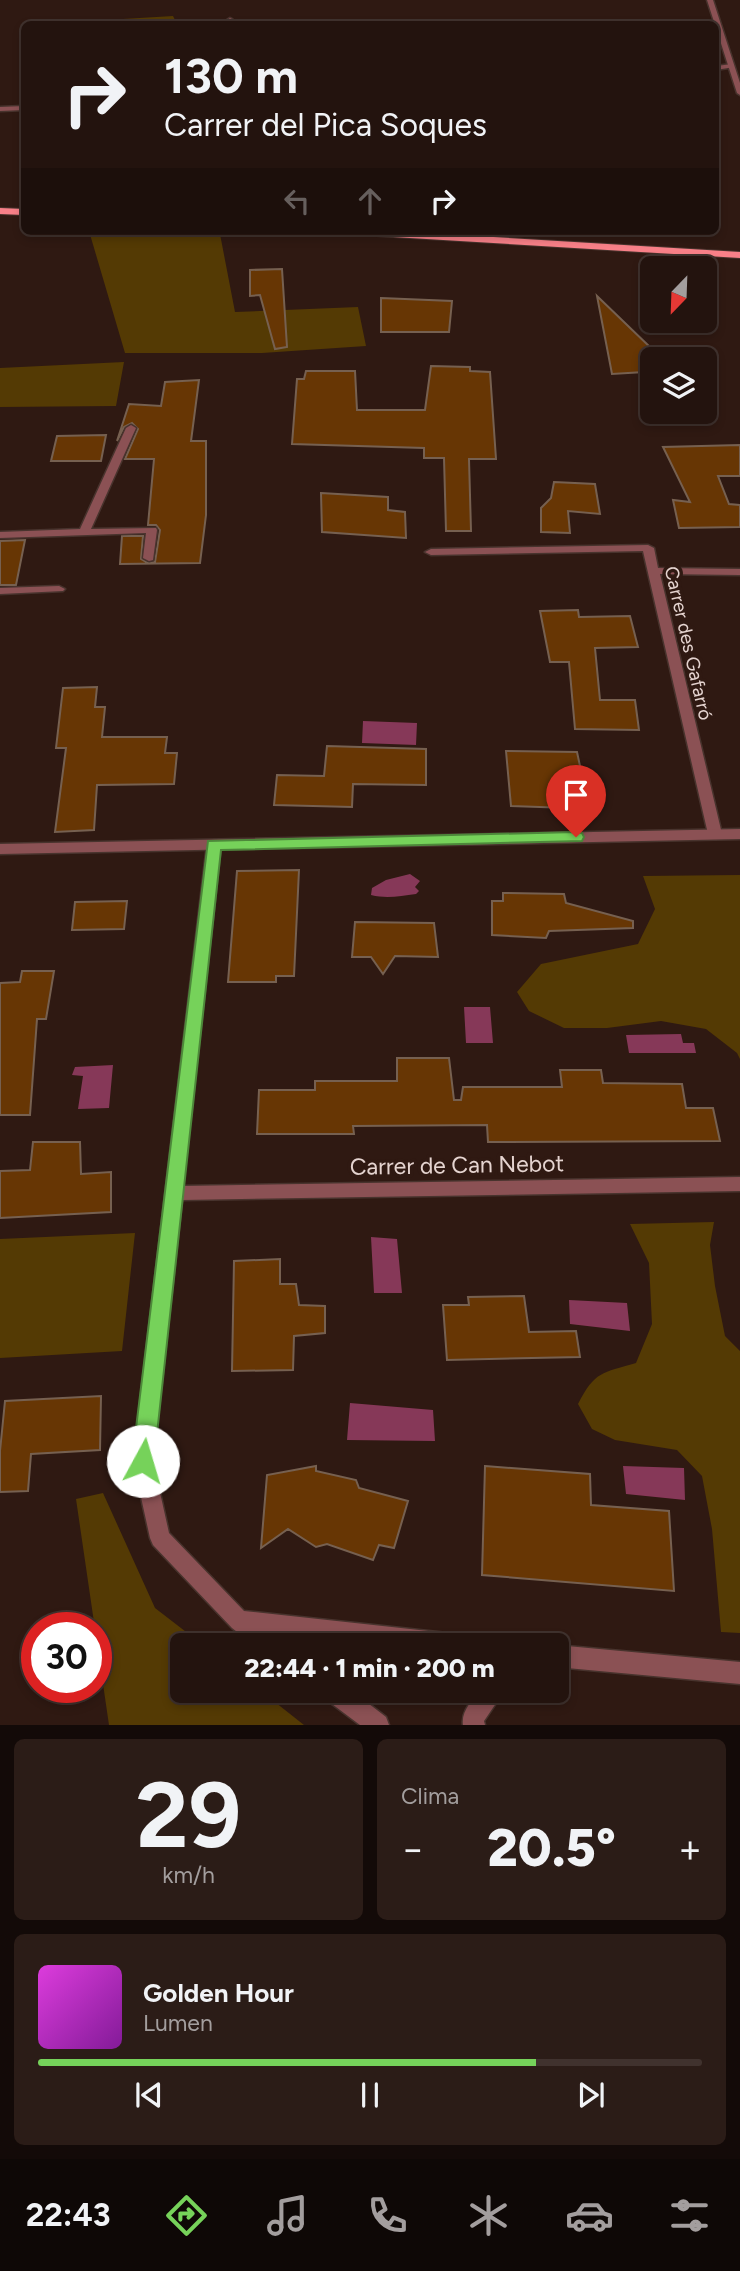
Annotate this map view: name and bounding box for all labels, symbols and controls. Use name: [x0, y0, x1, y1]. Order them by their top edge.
text: 130 m: [164, 46, 298, 105]
icon: right: [49, 49, 140, 140]
text: Carrer del Pica Soques: [164, 106, 487, 144]
icon: left: [278, 182, 316, 220]
icon: ahead: [351, 182, 389, 220]
icon: right: [424, 182, 462, 220]
north arrow: [640, 256, 718, 332]
map controls: [640, 256, 717, 424]
button: layers: [640, 347, 717, 424]
street label: Carrer des Gafarró: [660, 564, 717, 722]
pin: [546, 765, 606, 837]
icon: arrive: [557, 776, 595, 814]
street label: Carrer de Can Nebot: [350, 1149, 564, 1181]
position arrow: [106, 1424, 180, 1498]
speed limit sign: 30: [21, 1612, 112, 1703]
text: 22:44 · 1 min · 200 m: [244, 1652, 495, 1684]
text: 29: [136, 1761, 241, 1870]
text: Clima: [401, 1782, 459, 1810]
text: 20.5°: [487, 1817, 616, 1879]
text: −: [401, 1826, 425, 1872]
text: +: [678, 1826, 702, 1872]
text: km/h: [162, 1861, 215, 1889]
text: Golden Hour: [143, 1977, 294, 2009]
text: Lumen: [143, 2009, 213, 2037]
icon: previous: [130, 2076, 168, 2114]
icon: pause: [351, 2076, 389, 2114]
icon: next: [572, 2076, 610, 2114]
icon: directions: [162, 2191, 211, 2240]
icon: music: [263, 2191, 312, 2240]
icon: phone: [363, 2191, 412, 2240]
icon: climate: [464, 2191, 513, 2240]
icon: car: [565, 2191, 614, 2240]
icon: filters: [665, 2191, 714, 2240]
text: 22:43: [26, 2196, 111, 2234]

